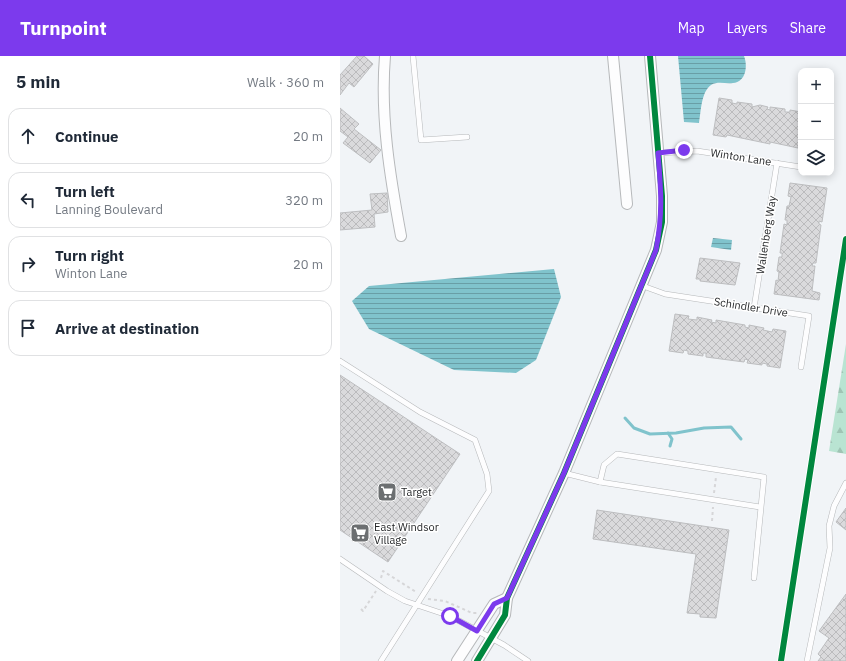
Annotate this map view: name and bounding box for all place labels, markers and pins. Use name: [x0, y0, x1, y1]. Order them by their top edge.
supermarket icon: Target: [376, 481, 398, 503]
place label: Target: [401, 485, 432, 499]
place label: East Windsor Village: [374, 520, 439, 547]
supermarket icon: East Windsor Village: [349, 522, 371, 544]

